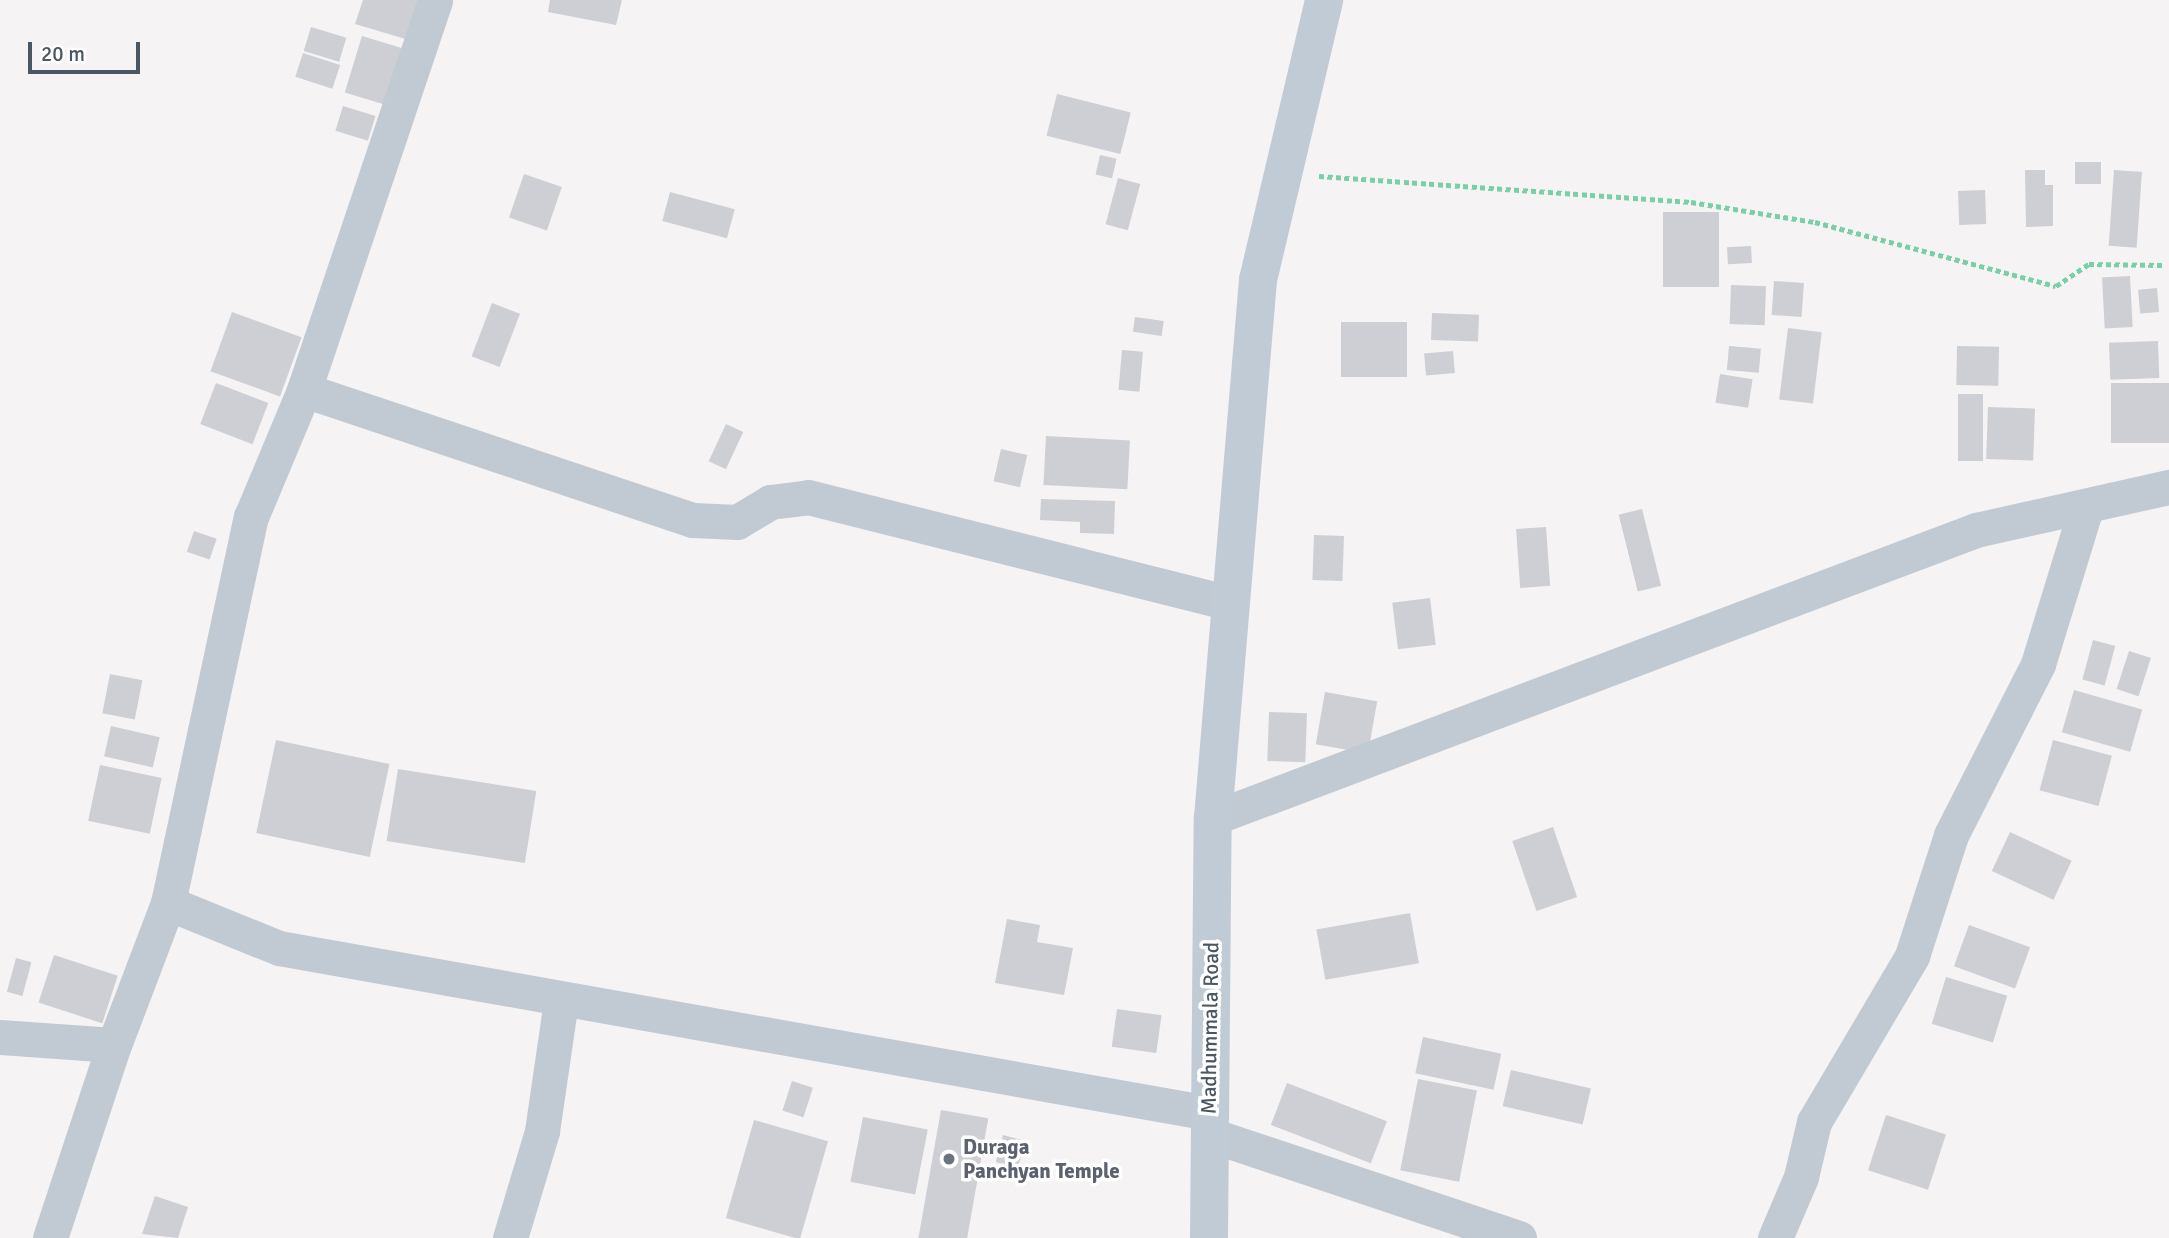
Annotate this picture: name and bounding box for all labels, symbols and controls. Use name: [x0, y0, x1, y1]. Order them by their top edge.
scale bar: [32, 28, 144, 72]
text: 20 m: [41, 41, 85, 67]
street label: Madhummala Road: [1196, 942, 1224, 1114]
place label: Duraga Panchyan Temple: [963, 1134, 1120, 1184]
marker: Duraga Panchyan Temple: [941, 1151, 957, 1167]

